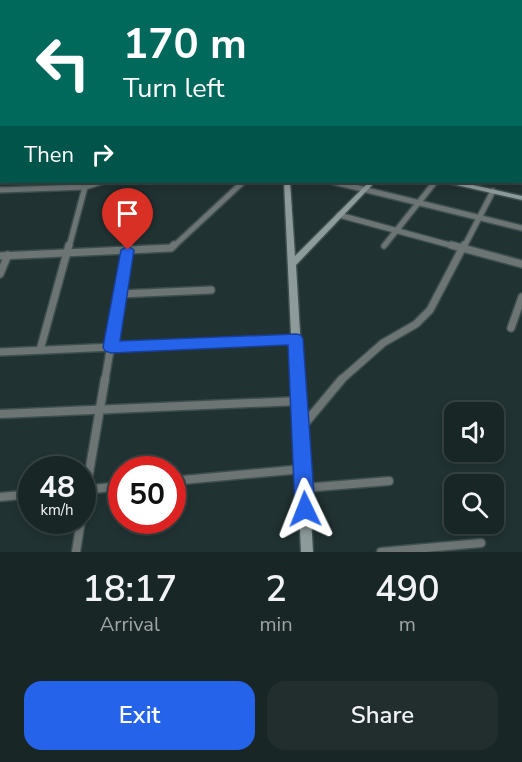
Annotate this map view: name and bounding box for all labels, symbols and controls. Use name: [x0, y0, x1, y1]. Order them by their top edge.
text: 170 m: [123, 16, 247, 73]
icon: left: [24, 24, 102, 102]
text: Turn left: [123, 70, 224, 107]
icon: right: [86, 138, 119, 171]
text: Then: [24, 140, 74, 170]
pin: [102, 188, 153, 250]
icon: arrive: [111, 197, 144, 230]
map controls: [444, 402, 504, 534]
button: sound: [444, 402, 504, 462]
speed limit sign: 50: [108, 456, 186, 534]
text: 48: [39, 467, 75, 508]
button: search: [444, 474, 504, 534]
position arrow: [273, 477, 337, 541]
text: km/h: [40, 500, 74, 520]
text: 18:17: [82, 565, 177, 614]
text: 2: [265, 565, 287, 614]
text: 490: [375, 565, 440, 614]
text: Arrival: [100, 611, 160, 638]
text: min: [260, 611, 293, 638]
text: m: [399, 611, 416, 638]
button: Exit: [24, 681, 255, 750]
button: Share: [267, 681, 498, 750]

